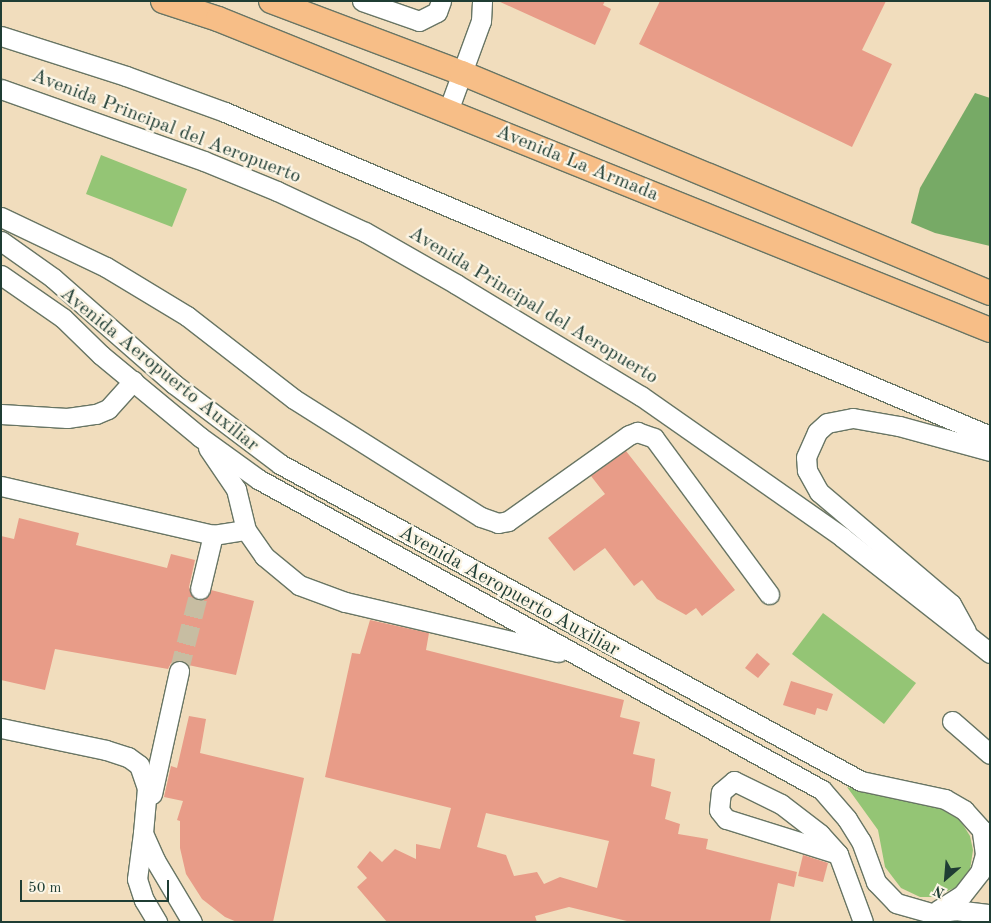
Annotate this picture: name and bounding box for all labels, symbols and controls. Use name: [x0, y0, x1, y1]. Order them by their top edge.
street label: Avenida Principal del Aeropuerto: [28, 64, 304, 190]
street label: Avenida La Armada: [492, 120, 662, 208]
street label: Avenida Principal del Aeropuerto: [404, 222, 662, 390]
street label: Avenida Aeropuerto Auxiliar: [55, 282, 263, 458]
street label: Avenida Aeropuerto Auxiliar: [394, 521, 624, 663]
north arrow: [921, 853, 971, 903]
scale bar: [22, 870, 171, 902]
text: 50 m: [28, 881, 62, 896]
text: N: [931, 883, 947, 900]

